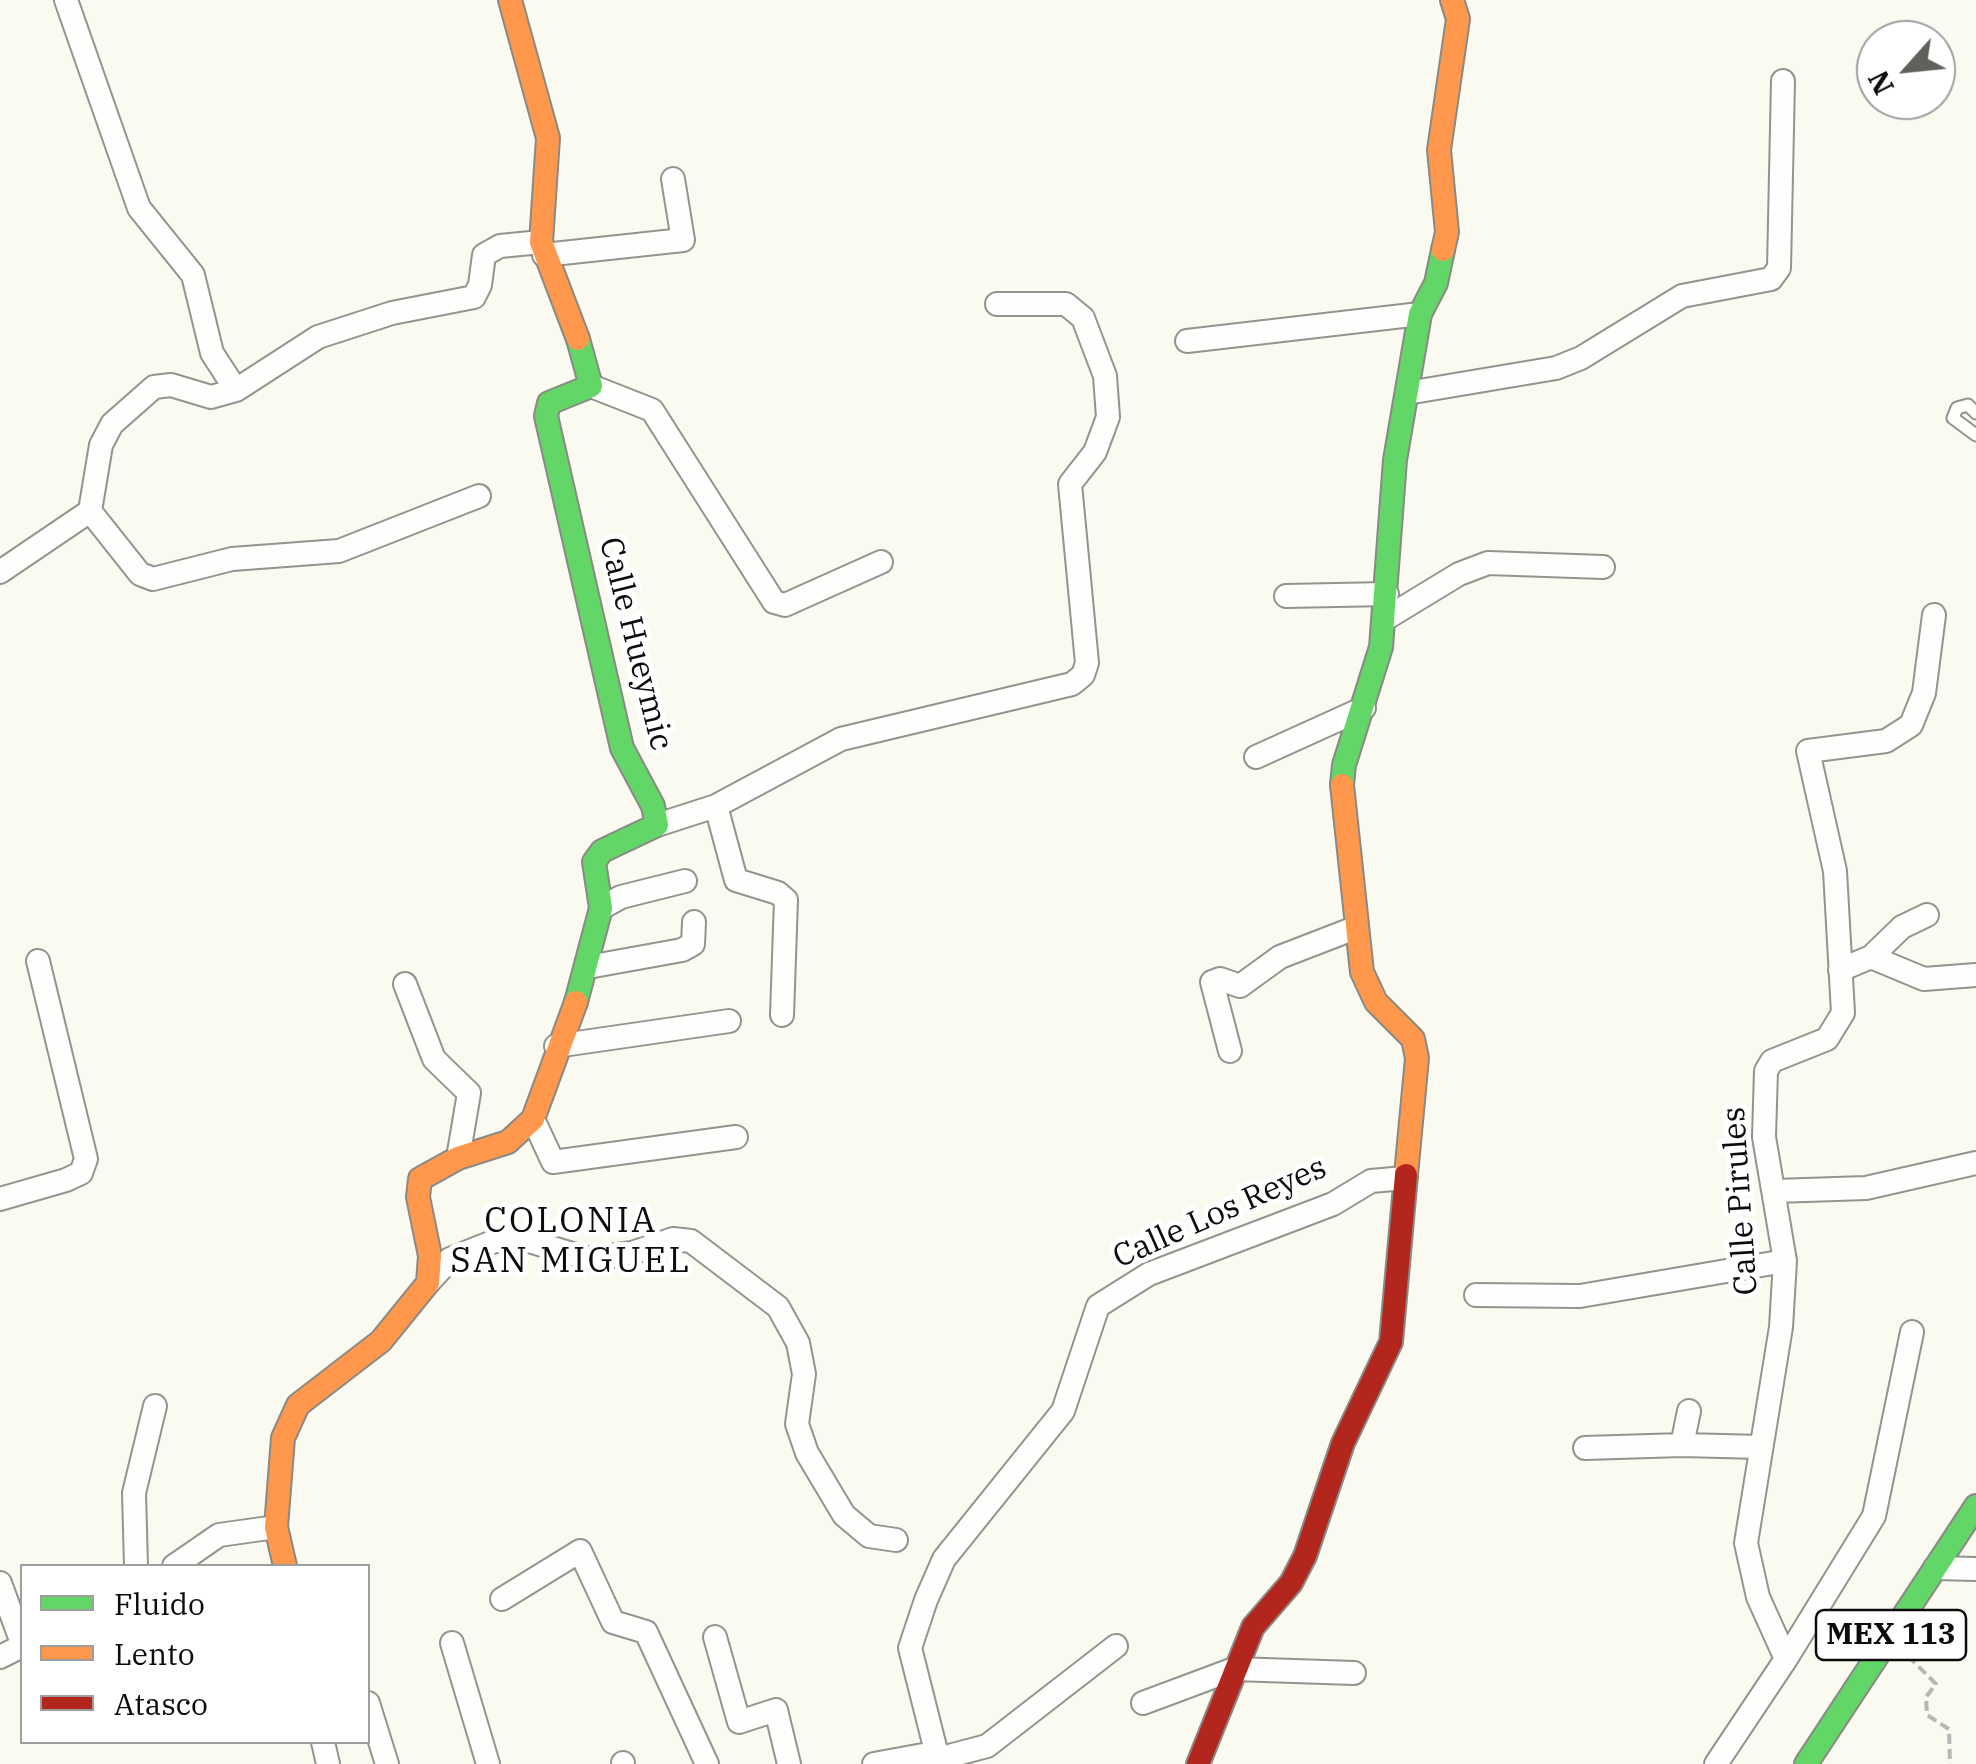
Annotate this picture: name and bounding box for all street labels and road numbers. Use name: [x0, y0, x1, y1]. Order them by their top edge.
street label: Calle Hueymic: [590, 534, 680, 754]
street label: Calle Pirules: [1715, 1106, 1767, 1296]
street label: Calle Los Reyes: [1107, 1149, 1333, 1277]
road number: MEX 113: [1816, 1610, 1966, 1660]

